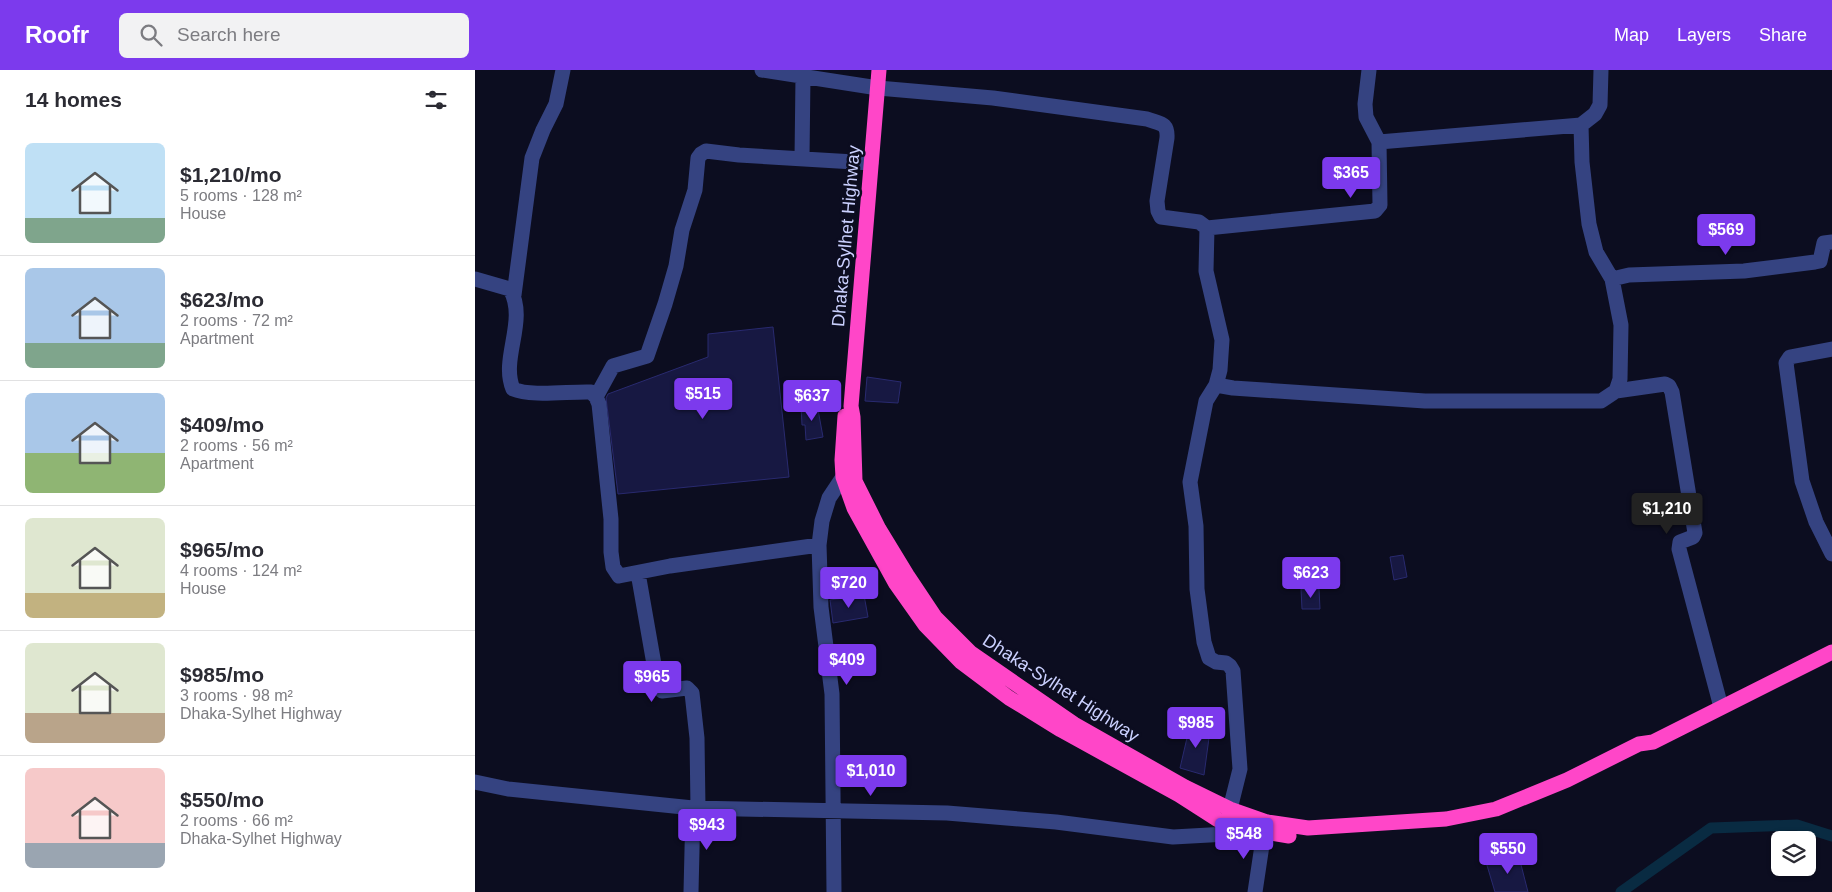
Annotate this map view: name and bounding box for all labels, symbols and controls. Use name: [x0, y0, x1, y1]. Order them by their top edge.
search box: [119, 13, 469, 58]
text: Roofr: [25, 21, 89, 48]
icon: search: [137, 21, 165, 49]
text: Search here: [177, 24, 281, 45]
text: Map: [1614, 25, 1649, 45]
text: Layers: [1677, 25, 1731, 45]
text: Share: [1759, 25, 1807, 45]
icon: filters: [422, 86, 450, 114]
text: 14 homes: [25, 88, 122, 111]
street label: Dhaka-Sylhet Highway: [828, 144, 864, 328]
pin: $365: [1321, 156, 1381, 199]
icon: home: [65, 163, 125, 223]
text: $1,210/mo: [180, 163, 282, 186]
text: $365: [1333, 164, 1369, 181]
text: 5 rooms · 128 m²: [180, 187, 302, 204]
text: House: [180, 205, 226, 222]
pin: $569: [1696, 214, 1756, 256]
text: $569: [1708, 221, 1744, 238]
icon: home: [65, 288, 125, 348]
text: $623/mo: [180, 288, 264, 311]
text: 2 rooms · 72 m²: [180, 312, 293, 329]
text: Apartment: [180, 330, 254, 347]
pin: $515: [673, 378, 733, 420]
pin: $637: [782, 380, 842, 422]
text: $515: [685, 385, 721, 402]
text: $637: [794, 387, 830, 404]
icon: home: [65, 413, 125, 473]
text: $409/mo: [180, 413, 264, 436]
text: 2 rooms · 56 m²: [180, 437, 293, 454]
text: Apartment: [180, 455, 254, 472]
pin: $1,210: [1626, 492, 1708, 535]
text: $1,210: [1643, 500, 1691, 517]
icon: home: [65, 538, 125, 598]
text: $965/mo: [180, 538, 264, 561]
pin: $623: [1281, 556, 1341, 599]
text: 4 rooms · 124 m²: [180, 562, 302, 579]
text: $623: [1293, 564, 1329, 581]
pin: $720: [819, 566, 879, 609]
text: $720: [831, 574, 867, 591]
text: House: [180, 580, 226, 597]
street label: Dhaka-Sylhet Highway: [979, 630, 1143, 746]
pin: $409: [817, 644, 877, 686]
text: $409: [829, 651, 865, 668]
pin: $965: [622, 660, 682, 703]
icon: home: [65, 663, 125, 723]
text: $985/mo: [180, 663, 264, 686]
text: $965: [634, 668, 670, 685]
text: 3 rooms · 98 m²: [180, 687, 293, 704]
text: Dhaka-Sylhet Highway: [180, 705, 342, 722]
pin: $985: [1166, 706, 1226, 749]
text: $985: [1178, 714, 1214, 731]
pin: $1,010: [830, 754, 912, 797]
text: $1,010: [847, 762, 895, 779]
icon: home: [65, 788, 125, 848]
text: $550/mo: [180, 788, 264, 811]
pin: $943: [677, 808, 737, 851]
text: 2 rooms · 66 m²: [180, 812, 293, 829]
text: $943: [689, 816, 725, 833]
pin: $548: [1214, 818, 1274, 860]
text: $548: [1226, 825, 1262, 842]
text: Dhaka-Sylhet Highway: [180, 830, 342, 847]
map controls: [1771, 831, 1816, 876]
button: layers: [1771, 831, 1816, 876]
pin: $550: [1478, 832, 1538, 875]
text: $550: [1490, 840, 1526, 857]

